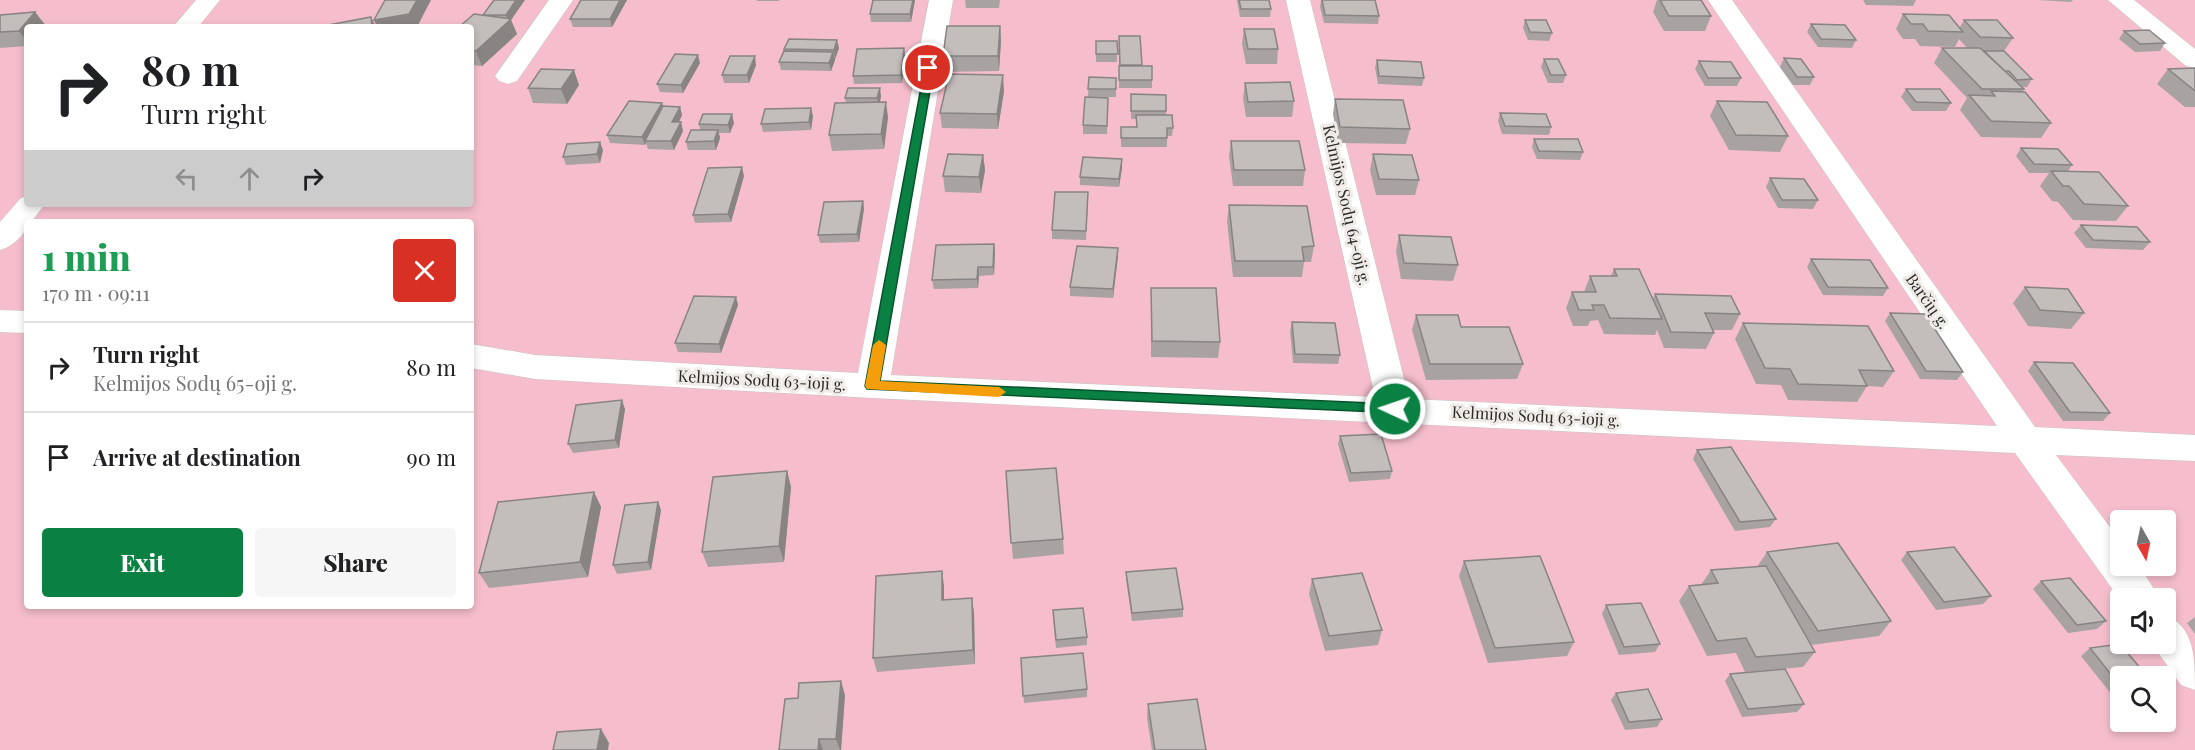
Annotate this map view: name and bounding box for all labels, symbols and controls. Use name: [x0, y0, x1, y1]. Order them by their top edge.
text: 80 m: [141, 41, 239, 97]
pin: [902, 42, 953, 93]
icon: right: [42, 48, 120, 126]
icon: arrive: [911, 51, 944, 84]
text: Turn right: [141, 95, 266, 131]
street label: Kelmijos Sodų 64-oji g.: [1319, 122, 1376, 287]
icon: left: [170, 162, 203, 195]
icon: ahead: [233, 162, 266, 195]
icon: right: [296, 162, 329, 195]
text: 1 min: [42, 232, 131, 280]
button: close: [393, 239, 456, 302]
street label: Barčių g.: [1902, 269, 1955, 333]
text: 170 m · 09:11: [42, 279, 150, 306]
text: Turn right: [93, 339, 199, 369]
icon: right: [42, 351, 75, 384]
text: 80 m: [406, 352, 456, 382]
street label: Kelmijos Sodų 63-ioji g.: [677, 365, 847, 394]
text: Kelmijos Sodų 65-oji g.: [93, 369, 297, 396]
position arrow: [1363, 377, 1427, 441]
street label: Kelmijos Sodų 63-ioji g.: [1451, 401, 1621, 430]
icon: arrive: [42, 441, 75, 474]
text: Arrive at destination: [93, 442, 301, 472]
text: 90 m: [407, 442, 456, 472]
north arrow: [2110, 510, 2176, 576]
map controls: [2110, 510, 2176, 732]
button: Exit: [42, 528, 243, 597]
button: Share: [255, 528, 456, 597]
button: sound: [2110, 588, 2176, 654]
button: search: [2110, 666, 2176, 732]

